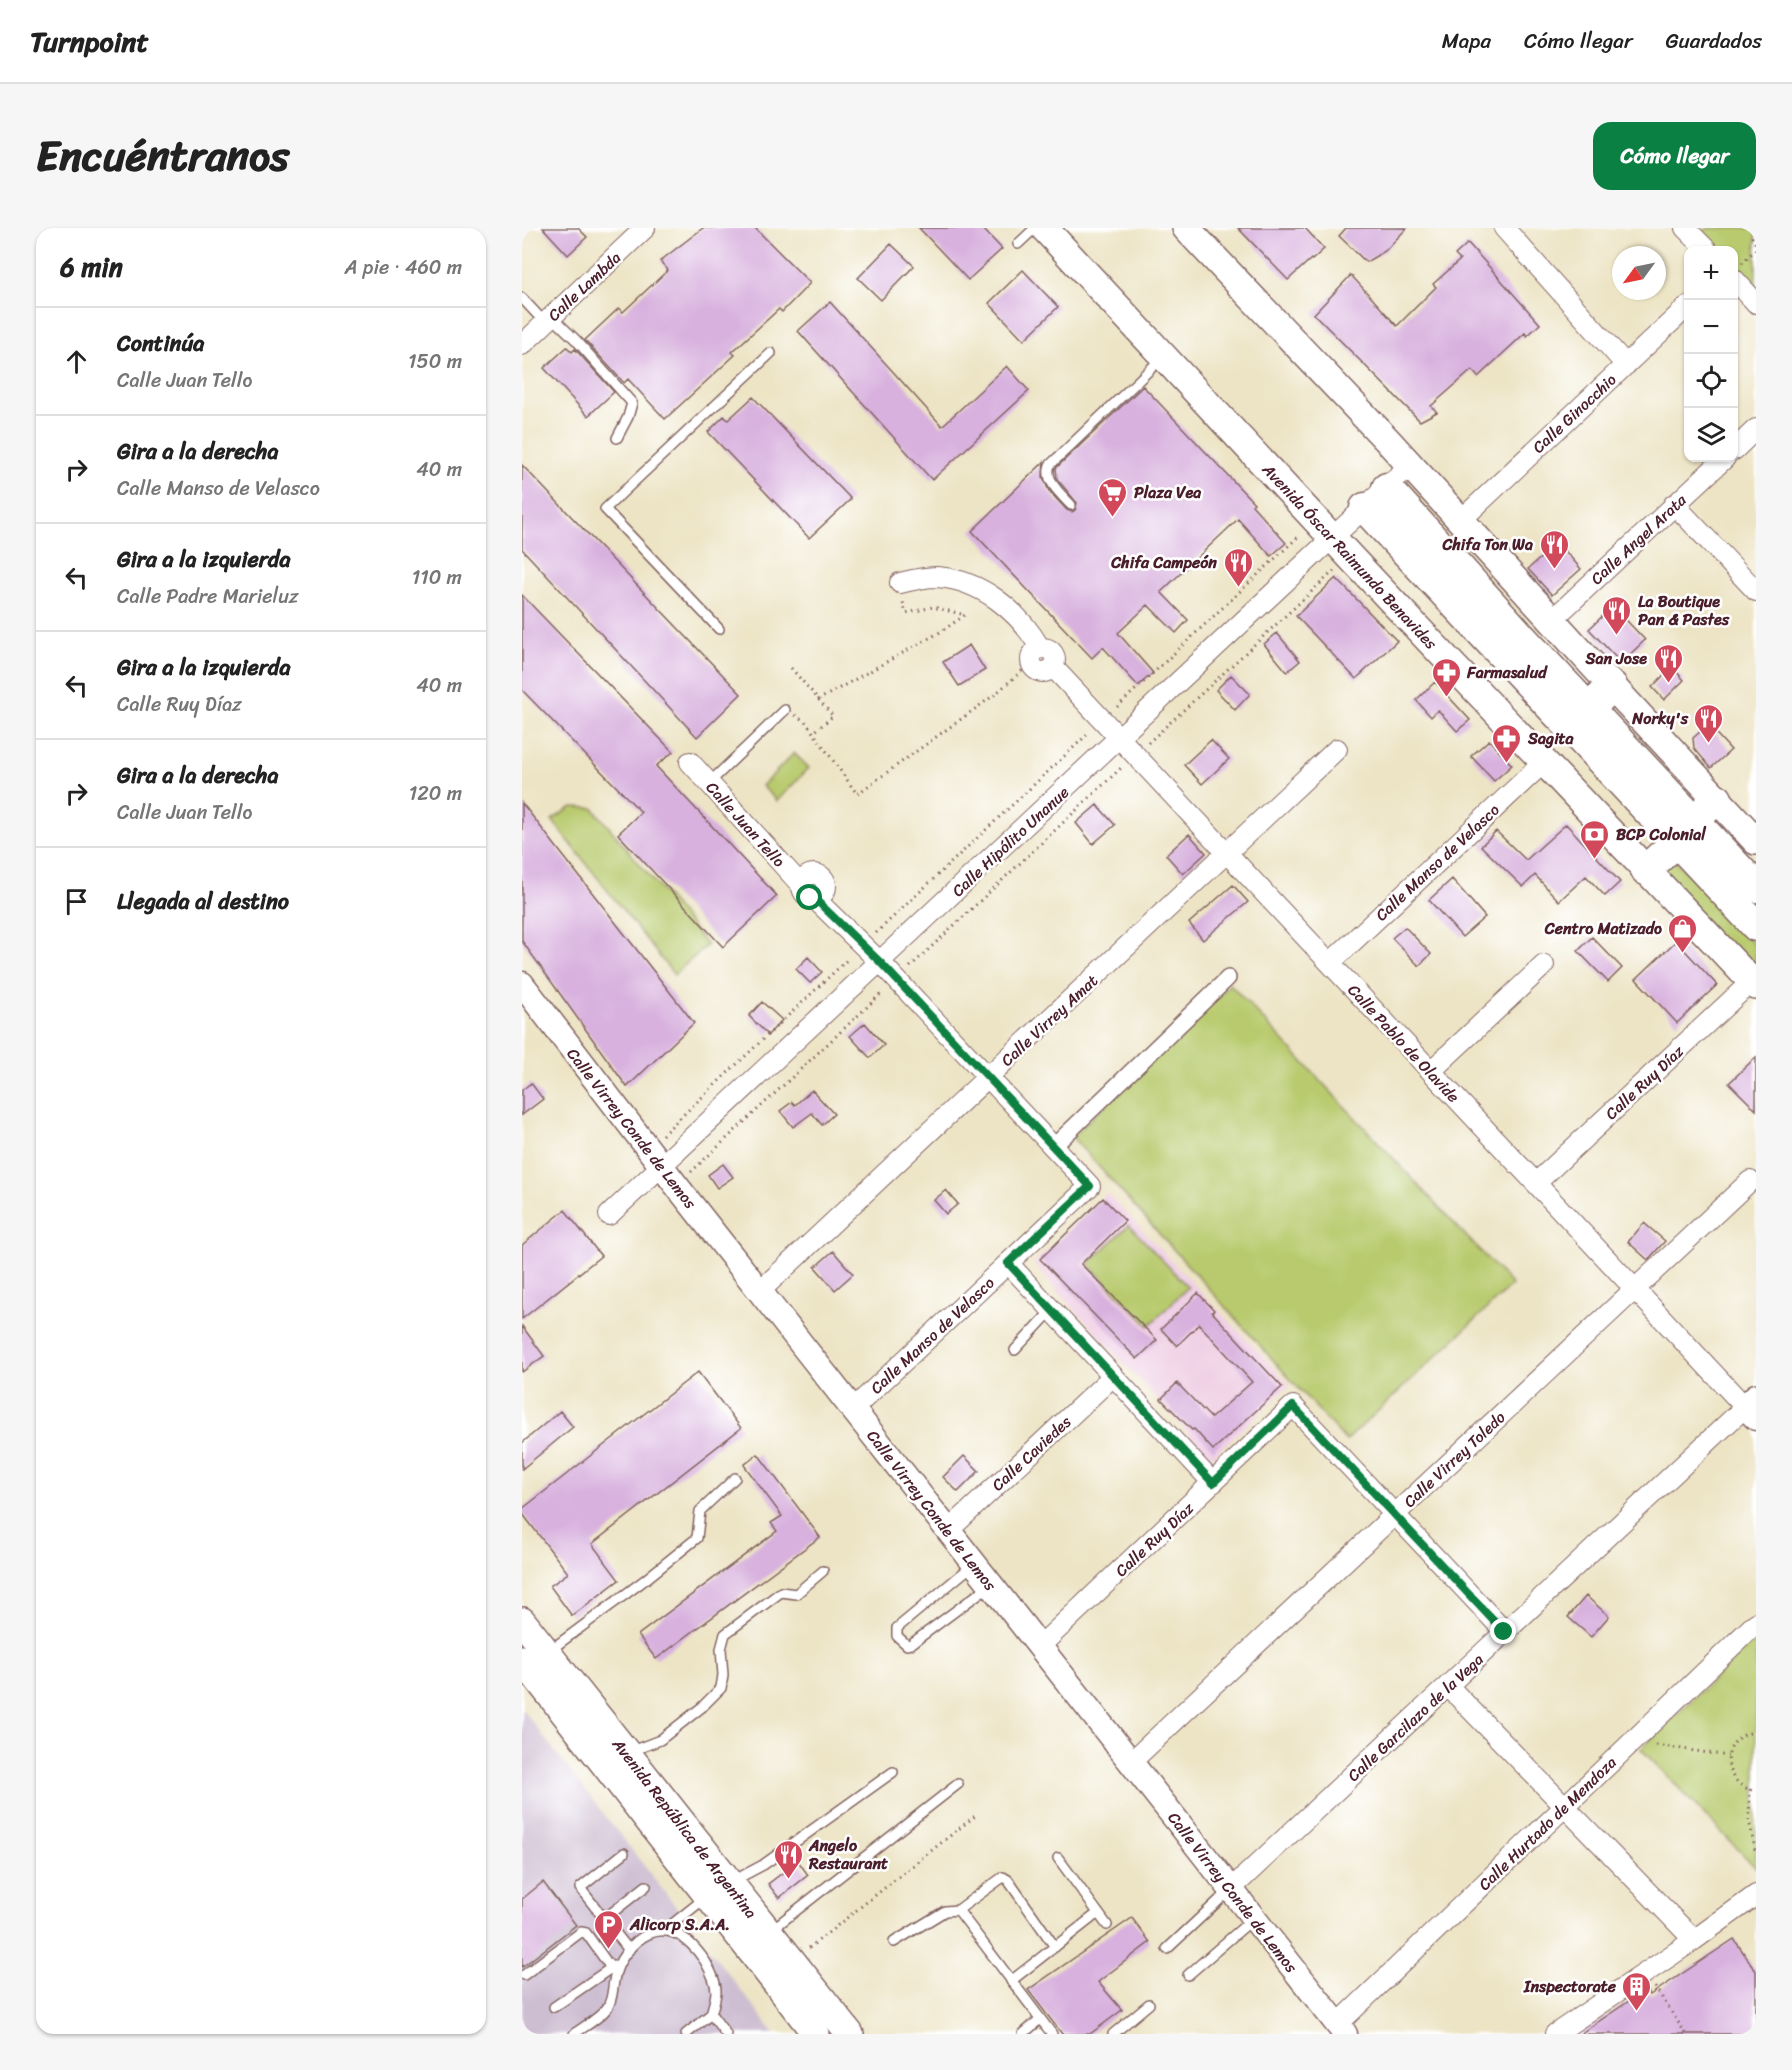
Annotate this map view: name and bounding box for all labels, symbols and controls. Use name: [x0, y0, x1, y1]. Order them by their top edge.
text: Turnpoint: [30, 17, 149, 66]
text: Mapa: [1442, 22, 1491, 60]
text: Cómo llegar: [1524, 22, 1633, 60]
text: Guardados: [1666, 22, 1762, 60]
text: Encuéntranos: [36, 119, 289, 193]
button: Cómo llegar: [1593, 122, 1756, 190]
text: 6 min: [60, 244, 123, 290]
street label: Calle Lambda: [541, 244, 628, 329]
north arrow: [1612, 246, 1666, 300]
map controls: [1684, 246, 1738, 462]
button: +: [1684, 246, 1738, 300]
text: A pie · 460 m: [345, 250, 462, 285]
button: −: [1684, 300, 1738, 354]
text: Continúa: [117, 324, 204, 363]
text: 150 m: [408, 344, 462, 379]
icon: ahead: [60, 345, 93, 378]
button: locate: [1684, 354, 1738, 408]
text: Calle Juan Tello: [117, 363, 252, 398]
street label: Calle Ginocchio: [1525, 366, 1624, 461]
button: layers: [1684, 408, 1738, 462]
text: Gira a la derecha: [117, 432, 278, 471]
text: 40 m: [416, 452, 462, 487]
icon: right: [60, 453, 93, 486]
street label: Avenida Óscar Raimundo Benavides: [1254, 456, 1445, 657]
text: Calle Manso de Velasco: [117, 471, 320, 506]
supermarket icon: Plaza Vea: [1097, 476, 1129, 518]
place label: Plaza Vea: [1134, 478, 1201, 507]
street label: Calle Angel Arata: [1583, 486, 1694, 592]
restaurant icon: Chifa Ton Wa: [1538, 528, 1570, 570]
place label: Chifa Ton Wa: [1441, 530, 1533, 559]
text: Gira a la izquierda: [117, 540, 290, 579]
restaurant icon: Chifa Campeón: [1222, 546, 1254, 588]
place label: Chifa Campeón: [1110, 548, 1217, 577]
text: 110 m: [412, 560, 462, 595]
icon: left: [60, 561, 93, 594]
text: Calle Padre Marieluz: [117, 579, 299, 614]
place label: La Boutique Pan & Pastes: [1638, 587, 1730, 634]
restaurant icon: La Boutique Pan & Pastes: [1601, 594, 1633, 636]
restaurant icon: San Jose: [1652, 642, 1684, 684]
place label: San Jose: [1584, 644, 1647, 673]
text: Gira a la izquierda: [117, 648, 290, 687]
pharmacy icon: Farmasalud: [1430, 656, 1462, 698]
place label: Farmasalud: [1466, 658, 1548, 687]
text: 40 m: [416, 668, 462, 703]
icon: left: [60, 669, 93, 702]
text: Calle Ruy Díaz: [117, 687, 242, 722]
restaurant icon: Norky's: [1693, 702, 1725, 744]
place label: Norky's: [1631, 704, 1689, 733]
pharmacy icon: Sagita: [1491, 722, 1523, 764]
place label: Sagita: [1527, 724, 1575, 753]
text: Gira a la derecha: [117, 756, 278, 795]
street label: Calle Juan Tello: [699, 774, 793, 874]
text: 120 m: [409, 776, 462, 811]
icon: right: [60, 777, 93, 810]
street label: Calle Hipólito Unanue: [945, 779, 1076, 904]
text: Calle Juan Tello: [117, 795, 252, 830]
street label: Calle Manso de Velasco: [1368, 796, 1507, 928]
bank icon: BCP Colonial: [1579, 818, 1611, 860]
place label: BCP Colonial: [1616, 820, 1707, 849]
text: Llegada al destino: [117, 882, 289, 921]
route start: [796, 884, 822, 910]
icon: arrive: [60, 885, 93, 918]
shop icon: Centro Matizado: [1667, 912, 1699, 954]
place label: Centro Matizado: [1544, 914, 1662, 943]
street label: Calle Virrey Amat: [994, 967, 1105, 1074]
street label: Calle Pablo de Olavide: [1340, 977, 1467, 1110]
street label: Calle Ruy Díaz: [1598, 1037, 1691, 1127]
street label: Calle Virrey Conde de Lemos: [559, 1041, 704, 1216]
street label: Calle Manso de Velasco: [863, 1269, 1002, 1401]
street label: Calle Virrey Toledo: [1396, 1404, 1512, 1515]
street label: Calle Caviedes: [984, 1408, 1079, 1498]
street label: Calle Virrey Conde de Lemos: [859, 1423, 1004, 1598]
street label: Calle Ruy Díaz: [1108, 1494, 1201, 1584]
route end: [1490, 1618, 1516, 1644]
street label: Calle Garcilazo de la Vega: [1340, 1646, 1490, 1789]
street label: Avenida República de Argentina: [604, 1731, 765, 1925]
street label: Calle Hurtado de Mendoza: [1471, 1749, 1624, 1898]
street label: Calle Virrey Conde de Lemos: [1160, 1805, 1305, 1980]
place label: Angelo Restaurant: [808, 1831, 888, 1878]
restaurant icon: Angelo Restaurant: [772, 1838, 804, 1880]
parking icon: Alicorp S.A.A.: [593, 1908, 625, 1950]
place label: Alicorp S.A.A.: [629, 1910, 730, 1939]
building icon: Inspectorate: [1621, 1970, 1653, 2012]
place label: Inspectorate: [1523, 1972, 1617, 2001]

